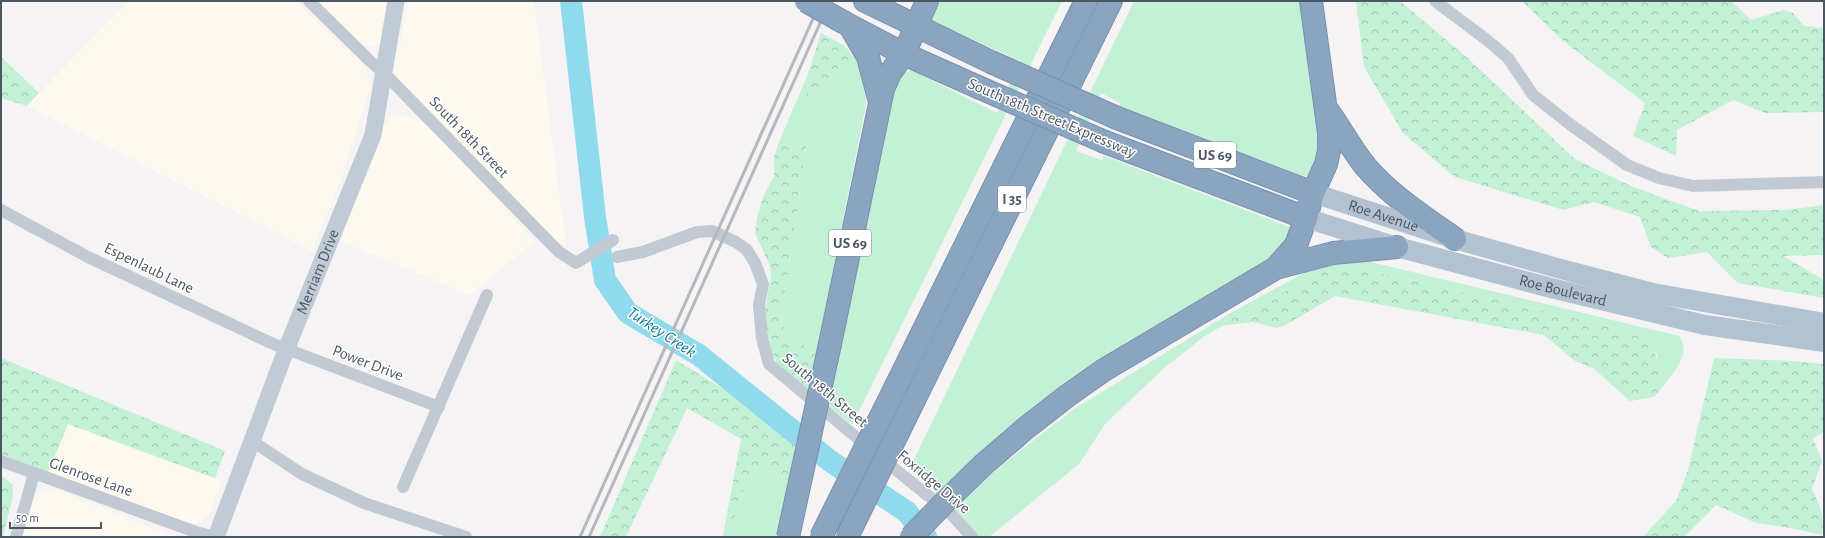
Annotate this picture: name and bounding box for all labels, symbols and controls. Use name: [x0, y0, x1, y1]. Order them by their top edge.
street label: South 18th Street Expressway: [965, 75, 1138, 162]
street label: South 18th Street: [426, 93, 512, 181]
road number: US 69: [1194, 142, 1236, 168]
road number: I 35: [998, 186, 1026, 212]
street label: Roe Avenue: [1346, 197, 1421, 235]
street label: Merriam Drive: [293, 227, 342, 317]
road number: US 69: [829, 230, 871, 256]
street label: Espenlaub Lane: [102, 239, 196, 297]
street label: Roe Boulevard: [1518, 272, 1608, 309]
water label: Turkey Creek: [625, 304, 700, 361]
street label: Power Drive: [330, 342, 406, 384]
street label: South 18th Street: [779, 350, 871, 430]
street label: Foxridge Drive: [895, 447, 973, 517]
street label: Glenrose Lane: [47, 455, 135, 499]
scale bar: [10, 504, 101, 530]
text: 50 m: [16, 512, 39, 524]

